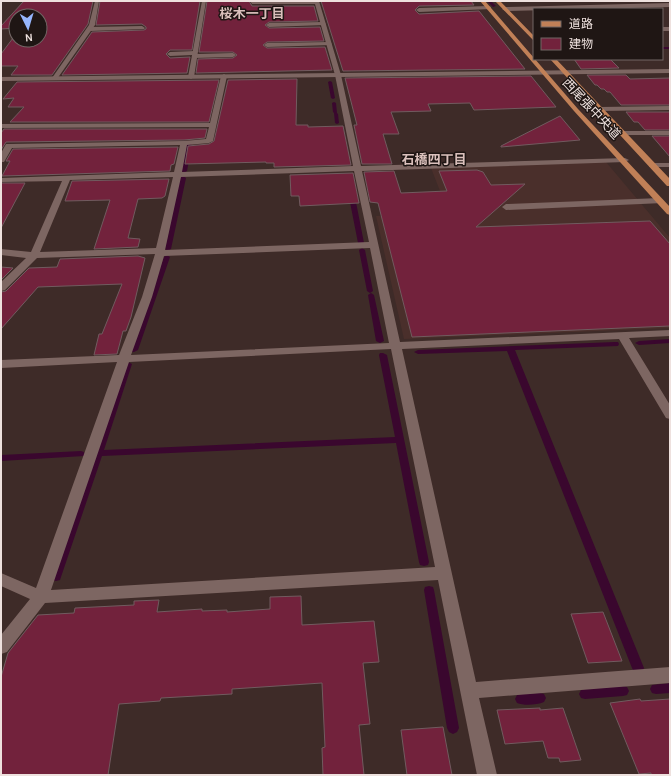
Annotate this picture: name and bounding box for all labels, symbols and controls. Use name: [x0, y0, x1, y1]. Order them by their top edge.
district label: 桜木一丁目: [219, 6, 285, 21]
north arrow: [8, 8, 48, 48]
legend: [533, 8, 663, 60]
text: 道路: [569, 17, 593, 31]
text: N: [24, 31, 33, 44]
text: 建物: [569, 37, 593, 51]
street label: 西尾張中央道: [560, 75, 624, 142]
district label: 石橋四丁目: [401, 152, 467, 167]

